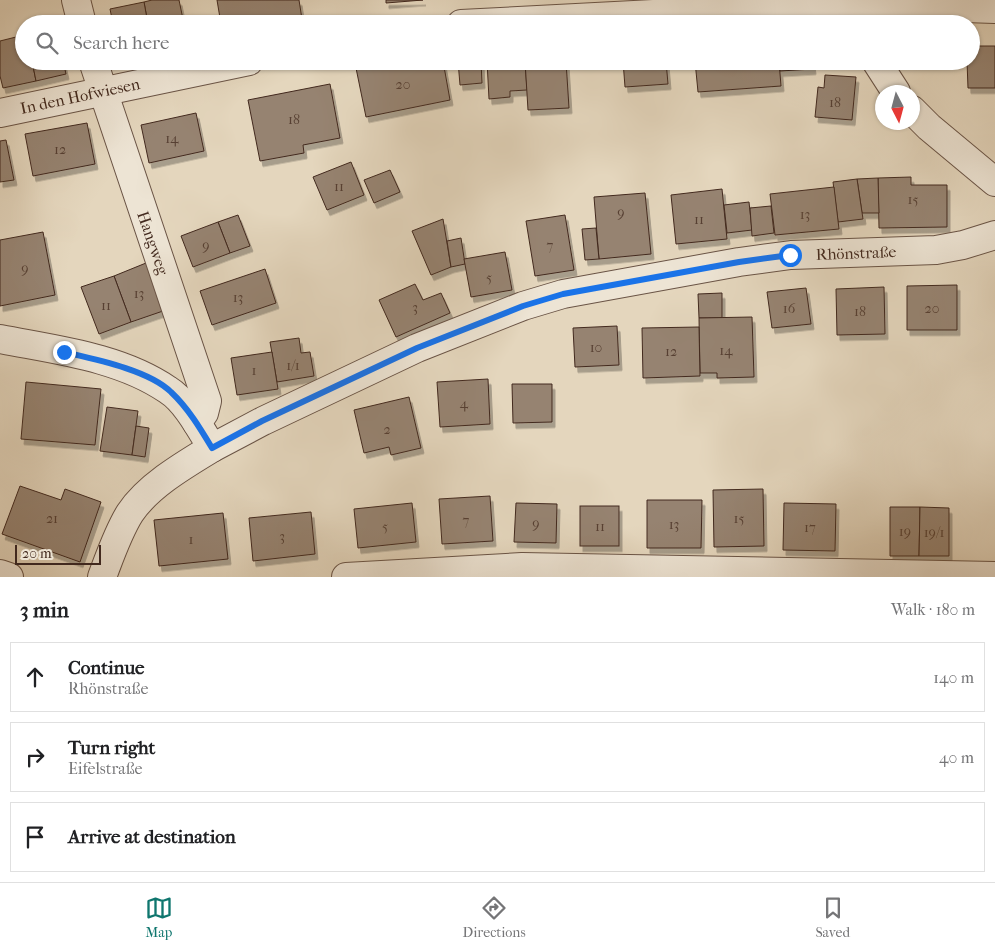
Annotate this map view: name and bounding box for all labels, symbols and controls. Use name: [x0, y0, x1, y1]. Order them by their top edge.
search box: [15, 15, 980, 70]
icon: search: [33, 29, 61, 57]
text: Search here: [73, 32, 169, 54]
street label: In den Hofwiesen: [18, 74, 142, 118]
house number: 20: [396, 76, 410, 93]
north arrow: [875, 85, 920, 130]
house number: 18: [829, 94, 841, 111]
house number: 18: [288, 111, 300, 128]
house number: 14: [165, 130, 179, 147]
house number: 12: [54, 141, 66, 158]
house number: 11: [334, 178, 344, 195]
house number: 15: [908, 191, 919, 208]
house number: 9: [617, 204, 625, 221]
house number: 13: [800, 206, 810, 223]
street label: Hangweg: [133, 209, 173, 278]
house number: 11: [694, 211, 704, 228]
house number: 9: [202, 237, 210, 254]
house number: 7: [547, 237, 554, 254]
street label: Rhönstraße: [816, 242, 897, 264]
route start: [779, 244, 802, 267]
house number: 9: [21, 260, 29, 277]
house number: 5: [486, 269, 492, 286]
house number: 13: [134, 285, 144, 302]
house number: 13: [233, 289, 243, 306]
house number: 11: [101, 297, 111, 314]
house number: 3: [412, 299, 418, 316]
house number: 16: [783, 300, 796, 317]
house number: 20: [925, 300, 939, 317]
house number: 18: [854, 303, 866, 320]
house number: 10: [590, 339, 602, 356]
route end: [53, 341, 76, 364]
house number: 14: [719, 342, 733, 359]
house number: 12: [665, 343, 677, 360]
house number: 1/1: [286, 357, 300, 374]
house number: 1: [252, 362, 257, 379]
house number: 4: [460, 395, 469, 412]
house number: 2: [383, 421, 391, 438]
house number: 21: [46, 510, 58, 527]
house number: 15: [734, 510, 745, 527]
house number: 7: [463, 512, 470, 529]
house number: 9: [532, 515, 540, 532]
house number: 13: [669, 516, 679, 533]
house number: 5: [382, 518, 388, 535]
house number: 11: [595, 518, 605, 535]
house number: 17: [804, 519, 816, 536]
house number: 19: [899, 523, 911, 540]
house number: 19/1: [924, 524, 944, 541]
house number: 3: [279, 528, 285, 545]
house number: 1: [189, 531, 194, 548]
scale bar: [15, 542, 101, 565]
text: 20 m: [22, 545, 52, 562]
text: 3 min: [20, 598, 69, 622]
text: Walk · 180 m: [891, 600, 975, 619]
text: Continue: [68, 657, 144, 679]
icon: ahead: [21, 663, 49, 691]
text: 140 m: [933, 668, 974, 687]
text: Rhönstraße: [68, 679, 148, 698]
text: Turn right: [68, 737, 155, 759]
icon: right: [21, 743, 49, 771]
text: 40 m: [939, 748, 974, 767]
text: Eifelstraße: [68, 759, 142, 778]
icon: arrive: [21, 823, 49, 851]
text: Arrive at destination: [68, 826, 236, 848]
tab: Map: [145, 894, 173, 941]
tab: Directions: [463, 894, 526, 941]
tab: Saved: [815, 894, 850, 941]

